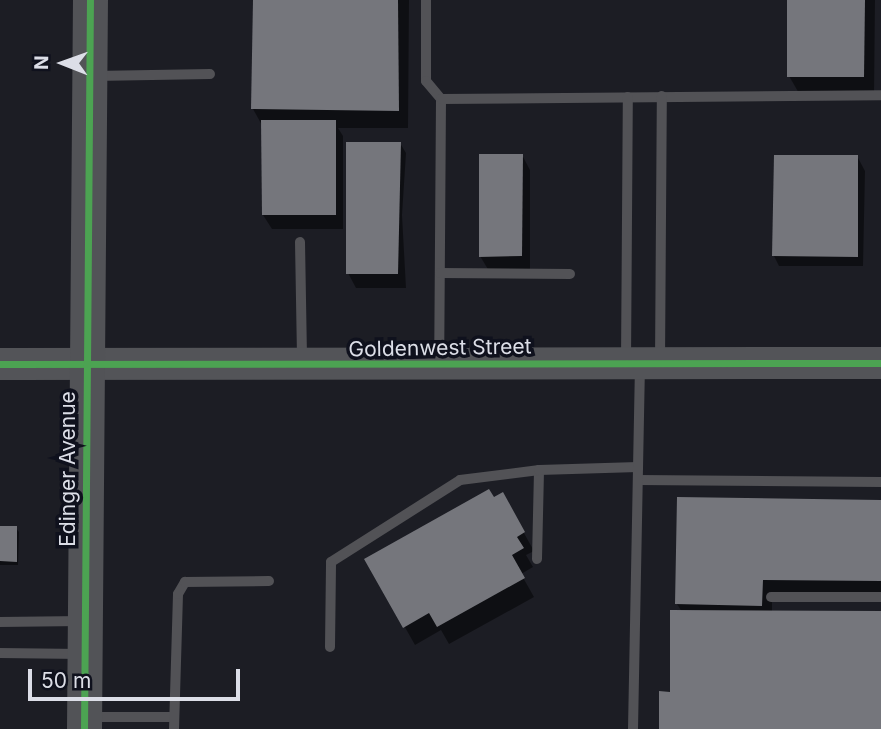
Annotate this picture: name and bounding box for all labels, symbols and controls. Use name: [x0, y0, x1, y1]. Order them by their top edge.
north arrow: [28, 28, 98, 98]
text: N: [30, 55, 53, 70]
street label: Goldenwest Street: [348, 334, 532, 362]
street label: Edinger Avenue: [55, 391, 81, 547]
scale bar: [32, 656, 243, 700]
text: 50 m: [41, 668, 91, 693]

